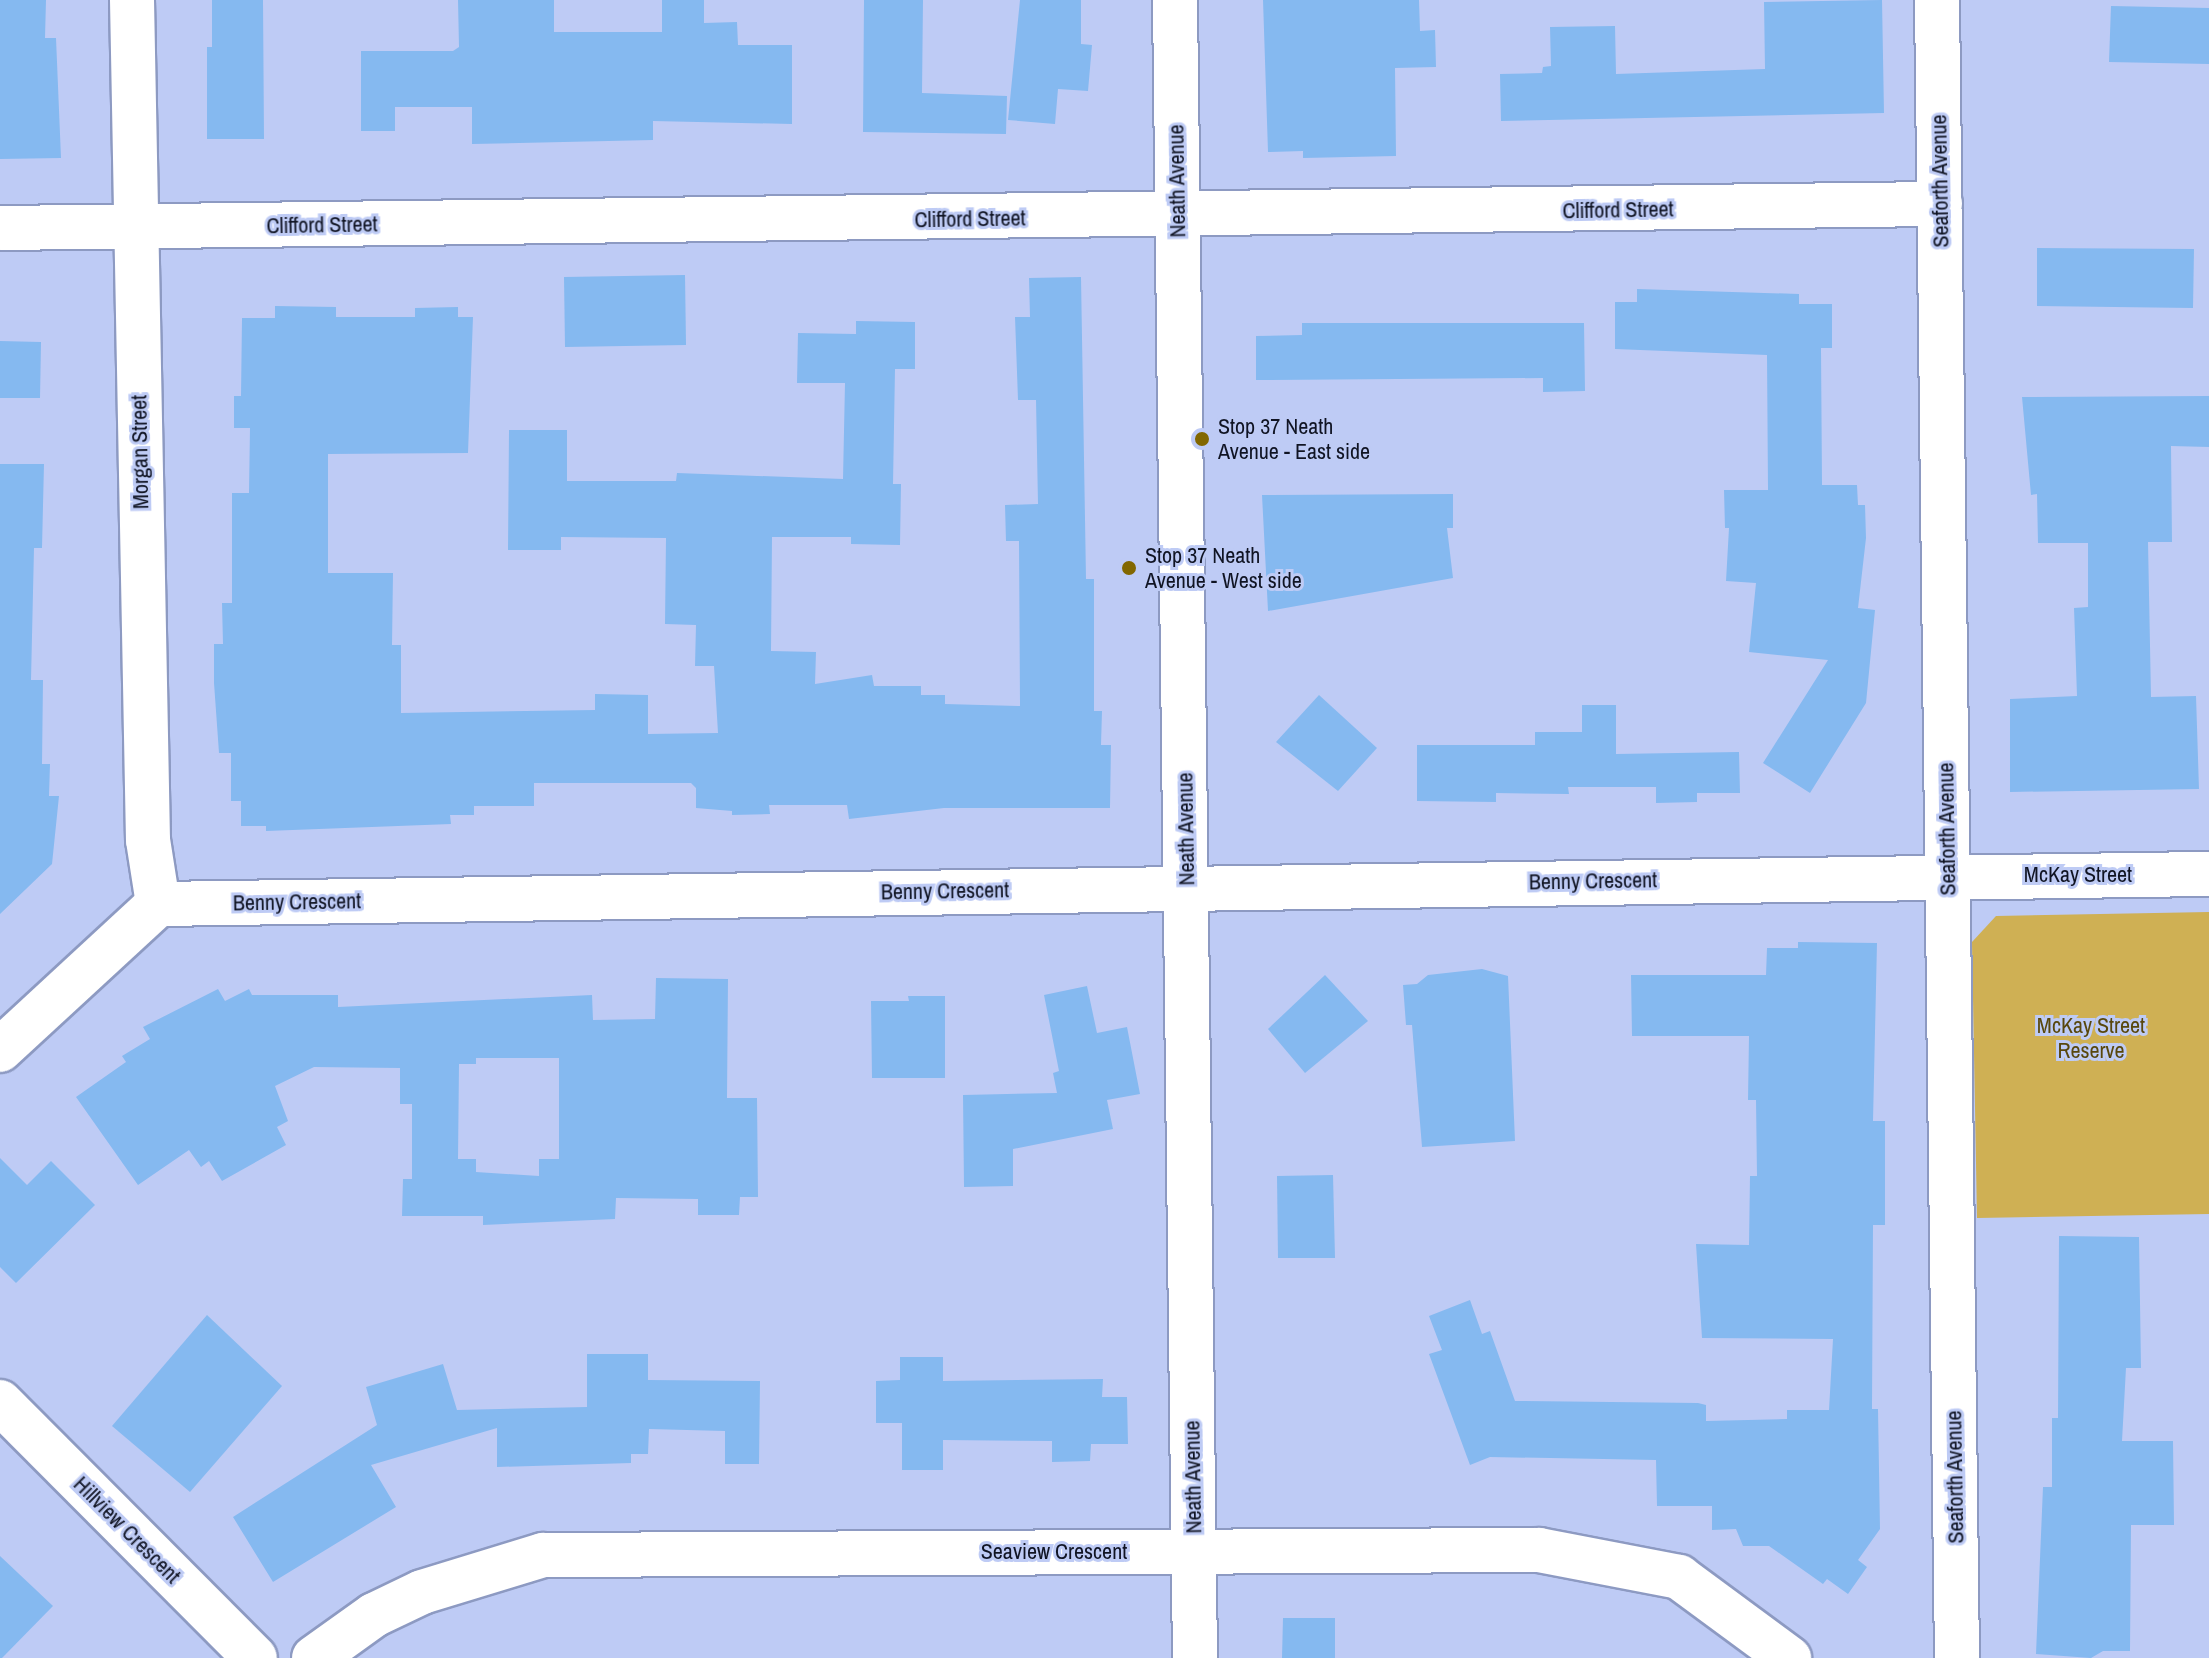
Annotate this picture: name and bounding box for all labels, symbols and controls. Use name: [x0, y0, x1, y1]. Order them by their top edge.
street label: Seaforth Avenue: [1926, 114, 1954, 248]
street label: Neath Avenue: [1163, 124, 1191, 238]
street label: Clifford Street: [1562, 196, 1674, 224]
street label: Clifford Street: [914, 205, 1026, 233]
street label: Clifford Street: [266, 211, 378, 239]
street label: Morgan Street: [126, 395, 154, 509]
place label: Stop 37 Neath Avenue - East side: [1218, 413, 1370, 464]
marker: Stop 37 Neath Avenue - East side: [1193, 430, 1211, 448]
place label: Stop 37 Neath Avenue - West side: [1145, 542, 1302, 594]
marker: Stop 37 Neath Avenue - West side: [1120, 559, 1138, 577]
street label: Seaforth Avenue: [1933, 762, 1961, 896]
street label: Neath Avenue: [1172, 772, 1200, 886]
street label: McKay Street: [2024, 862, 2132, 888]
street label: Benny Crescent: [1529, 867, 1657, 895]
street label: Benny Crescent: [881, 877, 1009, 905]
street label: Benny Crescent: [233, 888, 361, 916]
park label: McKay Street Reserve: [2037, 1012, 2145, 1064]
street label: Seaforth Avenue: [1941, 1410, 1969, 1544]
street label: Neath Avenue: [1179, 1420, 1207, 1534]
street label: Hillview Crescent: [68, 1471, 186, 1589]
street label: Seaview Crescent: [981, 1539, 1127, 1565]

